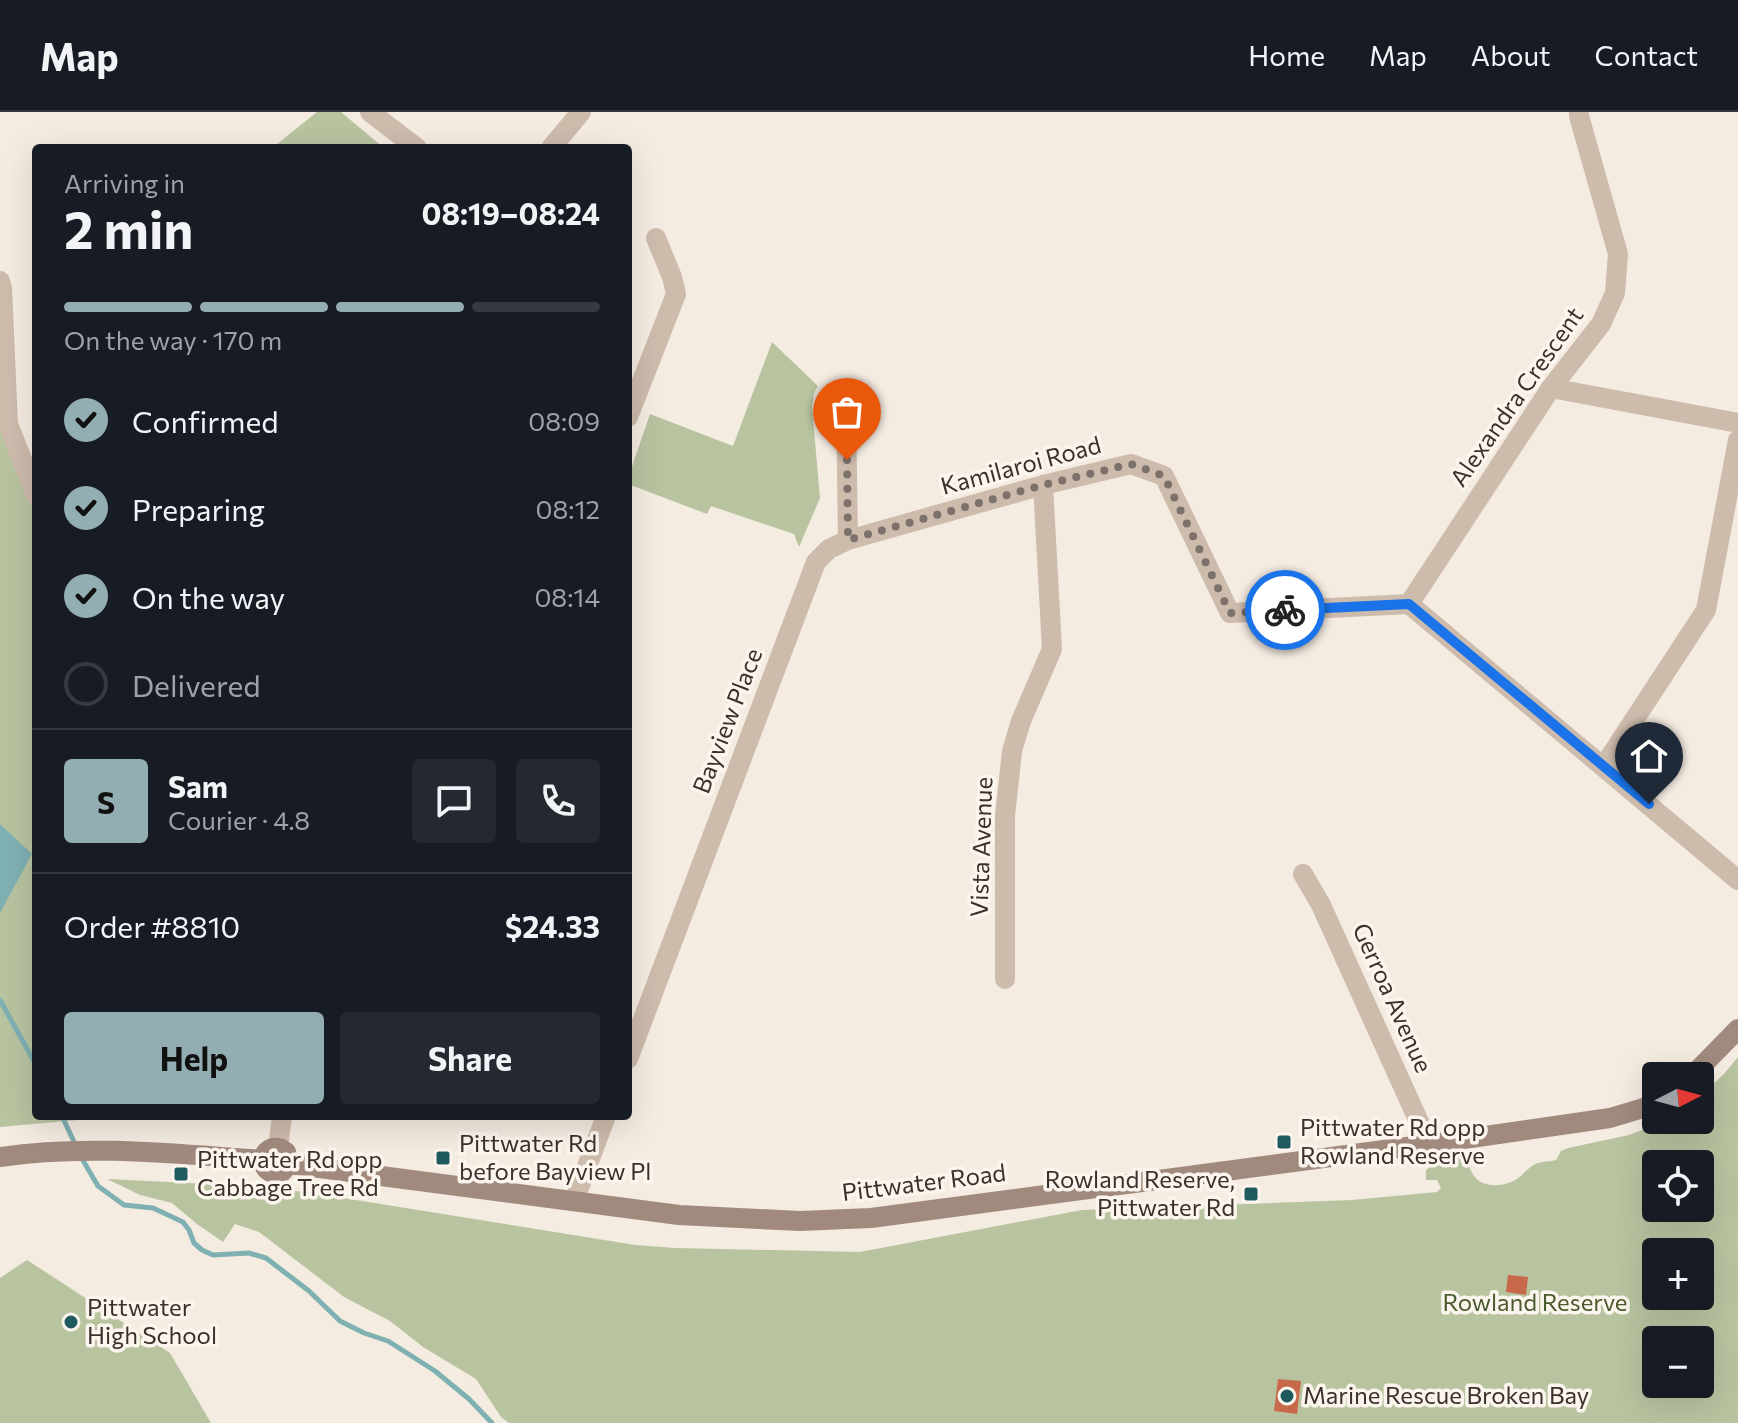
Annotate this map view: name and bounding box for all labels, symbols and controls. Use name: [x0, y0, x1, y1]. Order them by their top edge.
text: Map: [40, 32, 119, 79]
text: Home: [1248, 38, 1325, 72]
text: Map: [1369, 38, 1427, 72]
text: About: [1471, 38, 1551, 72]
text: Contact: [1595, 38, 1698, 72]
text: Arriving in: [64, 167, 185, 198]
text: 08:19–08:24: [422, 194, 600, 231]
text: 2 min: [64, 196, 193, 260]
street label: Alexandra Crescent: [1443, 301, 1589, 491]
text: On the way · 170 m: [64, 324, 282, 355]
pin: [813, 378, 881, 460]
icon: bag: [825, 390, 869, 434]
icon: check: [64, 398, 108, 442]
text: Confirmed: [132, 402, 279, 439]
text: 08:09: [528, 405, 600, 436]
street label: Kamilaroi Road: [937, 429, 1104, 500]
icon: check: [64, 486, 108, 530]
text: Preparing: [132, 490, 265, 527]
text: 08:12: [536, 493, 600, 524]
courier: [1245, 570, 1325, 650]
icon: check: [64, 574, 108, 618]
text: On the way: [132, 578, 285, 615]
text: 08:14: [534, 581, 600, 612]
icon: bike: [1263, 588, 1307, 632]
street label: Bayview Place: [686, 644, 768, 797]
text: Delivered: [132, 666, 261, 703]
pin: [1615, 722, 1683, 804]
icon: home: [1627, 734, 1671, 778]
button: chat: [412, 759, 496, 843]
button: phone: [516, 759, 600, 843]
text: Sam: [168, 767, 228, 804]
street label: Vista Avenue: [964, 776, 997, 918]
text: S: [97, 783, 115, 820]
text: Courier · 4.8: [168, 804, 310, 835]
text: Order #8810: [64, 907, 240, 944]
text: $24.33: [505, 907, 600, 944]
street label: Gerroa Avenue: [1347, 918, 1439, 1077]
button: Help: [64, 1012, 324, 1104]
button: Share: [340, 1012, 600, 1104]
north arrow: [1642, 1062, 1714, 1134]
map controls: [1642, 1062, 1714, 1398]
place label: Pittwater Rd opp Rowland Reserve: [1300, 1112, 1485, 1169]
place label: Pittwater Rd before Bayview Pl: [459, 1128, 651, 1185]
marker: Pittwater Rd opp Rowland Reserve: [1275, 1133, 1293, 1151]
place label: Pittwater Rd opp Cabbage Tree Rd: [197, 1144, 382, 1201]
marker: Pittwater Rd before Bayview Pl: [434, 1149, 452, 1167]
button: locate: [1642, 1150, 1714, 1222]
street label: Pittwater Road: [840, 1157, 1007, 1206]
place label: Rowland Reserve, Pittwater Rd: [1045, 1164, 1235, 1221]
marker: Pittwater Rd opp Cabbage Tree Rd: [172, 1165, 190, 1183]
marker: Rowland Reserve, Pittwater Rd: [1242, 1185, 1260, 1203]
button: +: [1642, 1238, 1714, 1310]
park label: Rowland Reserve: [1443, 1287, 1627, 1316]
place label: Pittwater High School: [87, 1292, 217, 1349]
marker: Pittwater High School: [62, 1313, 80, 1331]
button: −: [1642, 1326, 1714, 1398]
place label: Marine Rescue Broken Bay: [1303, 1380, 1589, 1409]
marker: Marine Rescue Broken Bay: [1278, 1387, 1296, 1405]

